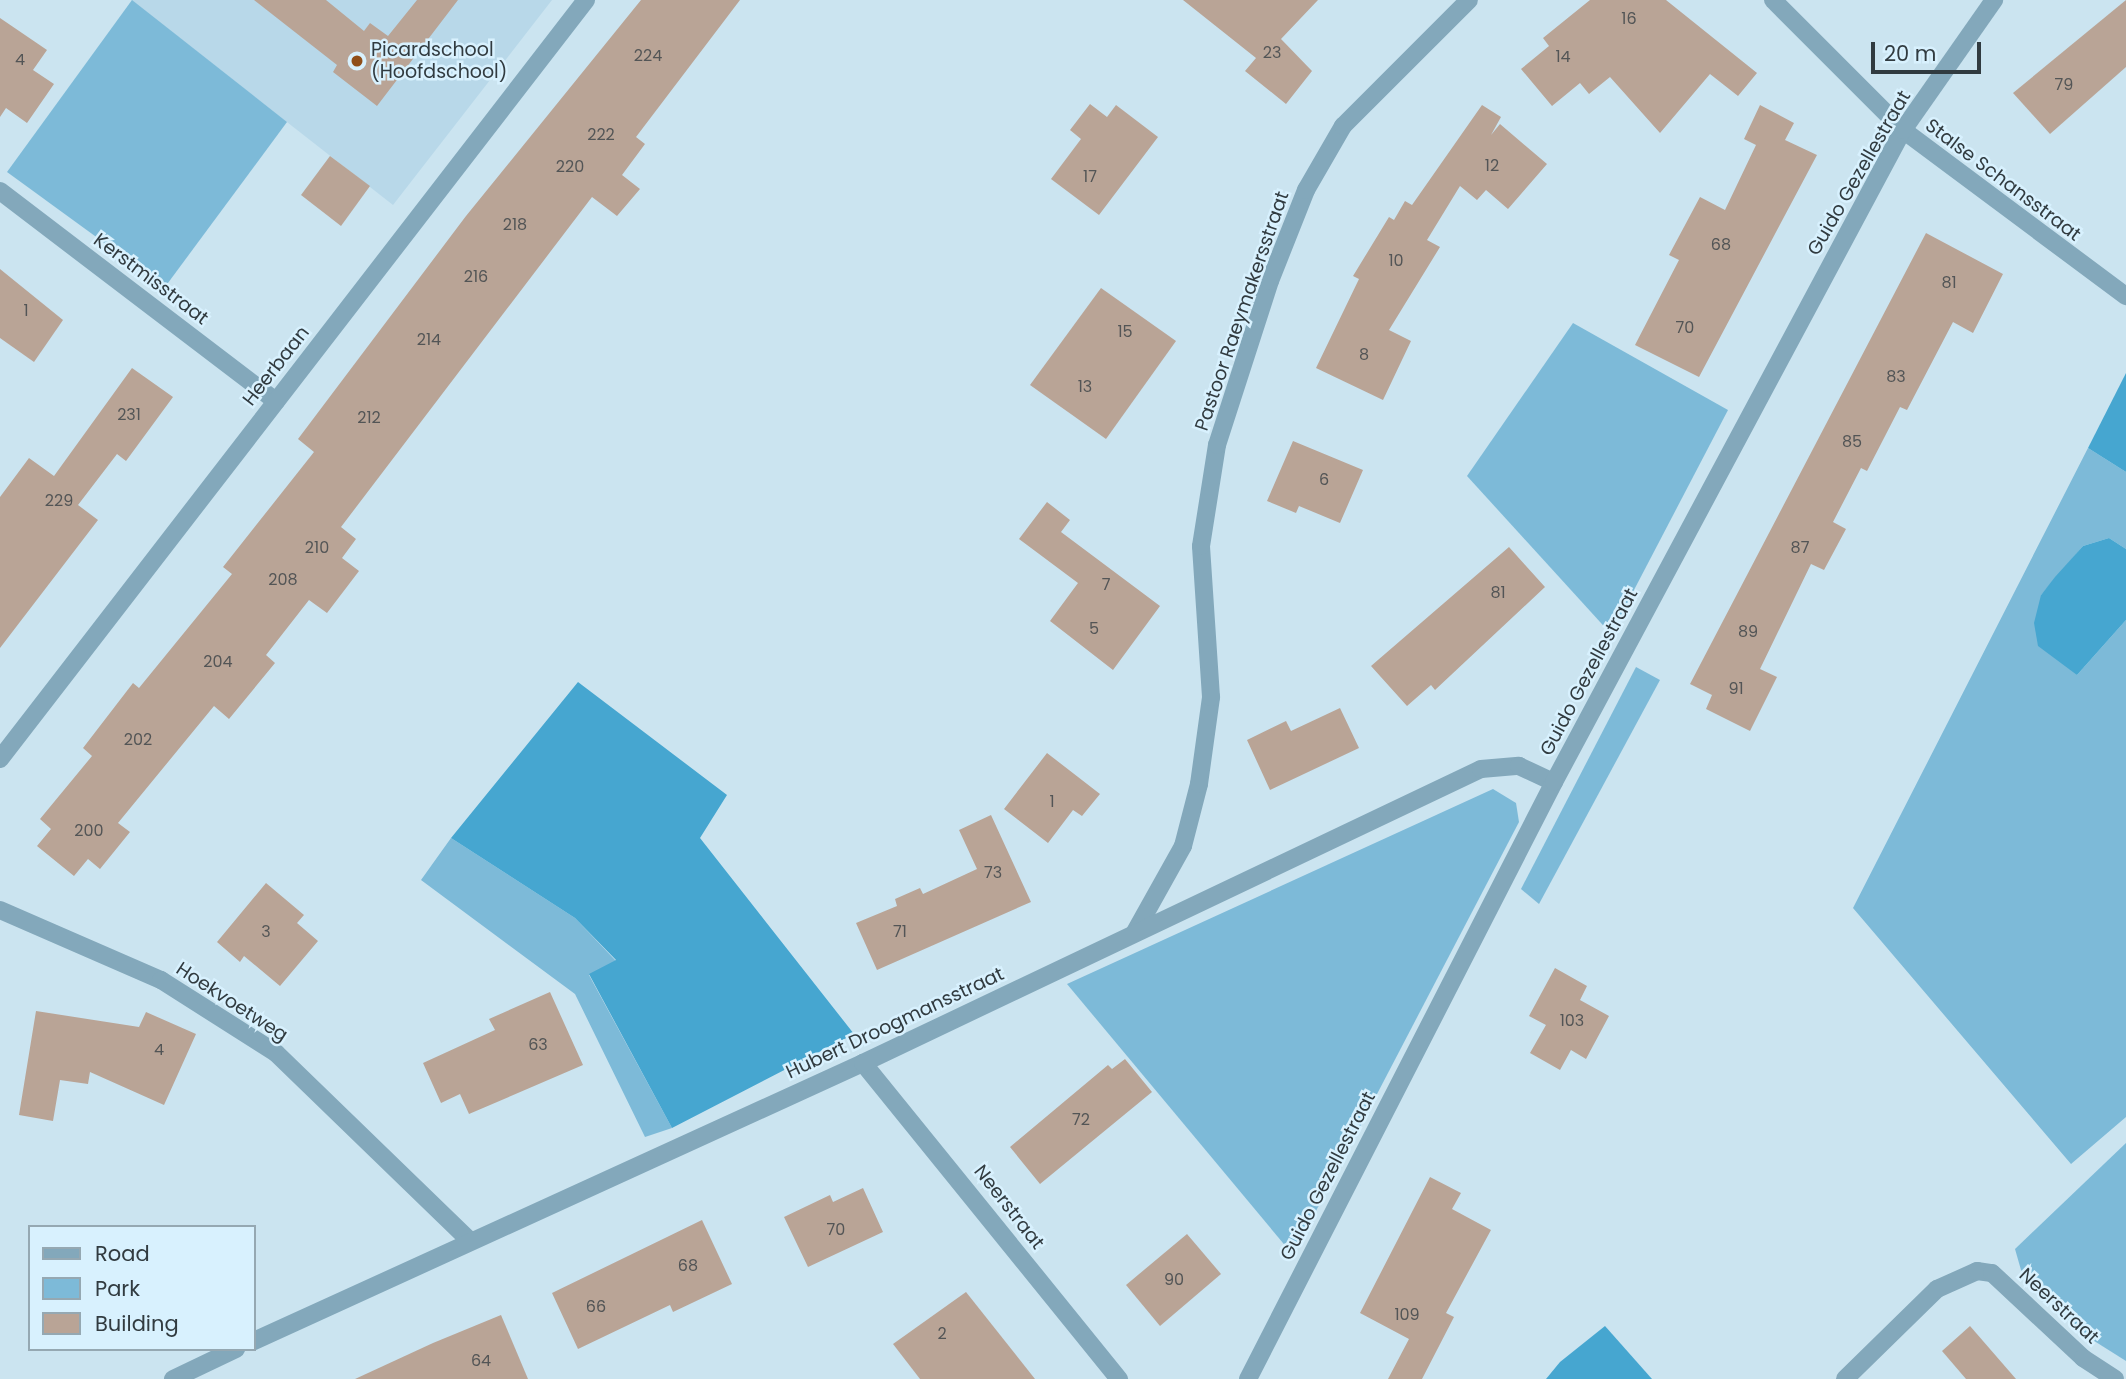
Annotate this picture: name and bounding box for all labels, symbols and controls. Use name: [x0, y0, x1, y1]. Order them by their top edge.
house number: 16: [1621, 9, 1637, 29]
scale bar: [1874, 28, 1984, 72]
place label: Picardschool (Hoofdschool): [371, 39, 507, 83]
text: 20 m: [1884, 39, 1937, 68]
house number: 23: [1263, 43, 1281, 63]
house number: 224: [634, 46, 662, 66]
house number: 14: [1555, 47, 1571, 67]
house number: 4: [15, 50, 25, 70]
marker: Picardschool (Hoofdschool): [349, 53, 365, 69]
house number: 79: [2055, 75, 2073, 95]
street label: Guido Gezellestraat: [1803, 87, 1915, 259]
street label: Stalse Schansstraat: [1921, 114, 2085, 246]
house number: 222: [587, 125, 615, 145]
house number: 12: [1485, 156, 1499, 176]
house number: 220: [556, 157, 584, 177]
house number: 17: [1083, 167, 1097, 187]
street label: Pastoor Raeymakersstraat: [1190, 188, 1294, 434]
house number: 218: [503, 215, 527, 235]
street label: Kerstmisstraat: [89, 228, 213, 330]
house number: 68: [1711, 235, 1731, 255]
house number: 10: [1388, 251, 1404, 271]
house number: 216: [464, 267, 488, 287]
house number: 81: [1941, 273, 1957, 293]
house number: 1: [23, 301, 29, 321]
house number: 70: [1676, 318, 1694, 338]
street label: Heerbaan: [238, 322, 314, 410]
house number: 15: [1117, 322, 1133, 342]
house number: 214: [417, 330, 441, 350]
house number: 8: [1359, 345, 1369, 365]
house number: 83: [1886, 367, 1906, 387]
house number: 13: [1078, 377, 1092, 397]
house number: 231: [117, 405, 141, 425]
house number: 212: [357, 408, 381, 428]
house number: 85: [1842, 432, 1862, 452]
house number: 6: [1319, 470, 1329, 490]
house number: 229: [45, 491, 73, 511]
house number: 210: [305, 538, 329, 558]
house number: 87: [1791, 538, 1809, 558]
house number: 208: [268, 570, 298, 590]
house number: 7: [1102, 575, 1110, 595]
house number: 81: [1490, 583, 1506, 603]
street label: Guido Gezellestraat: [1535, 584, 1643, 760]
house number: 5: [1089, 619, 1099, 639]
house number: 89: [1738, 622, 1758, 642]
house number: 204: [203, 652, 233, 672]
house number: 91: [1728, 679, 1744, 699]
house number: 202: [124, 730, 152, 750]
house number: 1: [1049, 792, 1055, 812]
house number: 200: [74, 821, 104, 841]
house number: 73: [984, 863, 1002, 883]
house number: 3: [261, 922, 271, 942]
house number: 71: [893, 922, 907, 942]
street label: Hoekvoetweg: [172, 957, 292, 1047]
street label: Hubert Droogmansstraat: [782, 962, 1008, 1084]
house number: 103: [1560, 1011, 1584, 1031]
house number: 63: [528, 1035, 548, 1055]
house number: 4: [154, 1040, 164, 1060]
street label: Guido Gezellestraat: [1276, 1088, 1380, 1264]
house number: 72: [1072, 1110, 1090, 1130]
street label: Neerstraat: [969, 1160, 1049, 1254]
house number: 70: [827, 1220, 845, 1240]
legend: [28, 1225, 256, 1351]
text: Road: [95, 1239, 150, 1268]
house number: 68: [678, 1256, 698, 1276]
street label: Neerstraat: [2014, 1263, 2104, 1349]
house number: 90: [1164, 1270, 1184, 1290]
text: Park: [95, 1274, 140, 1303]
house number: 66: [586, 1297, 606, 1317]
house number: 109: [1394, 1305, 1420, 1325]
text: Building: [95, 1309, 179, 1338]
house number: 2: [937, 1324, 947, 1344]
house number: 64: [471, 1351, 491, 1371]

